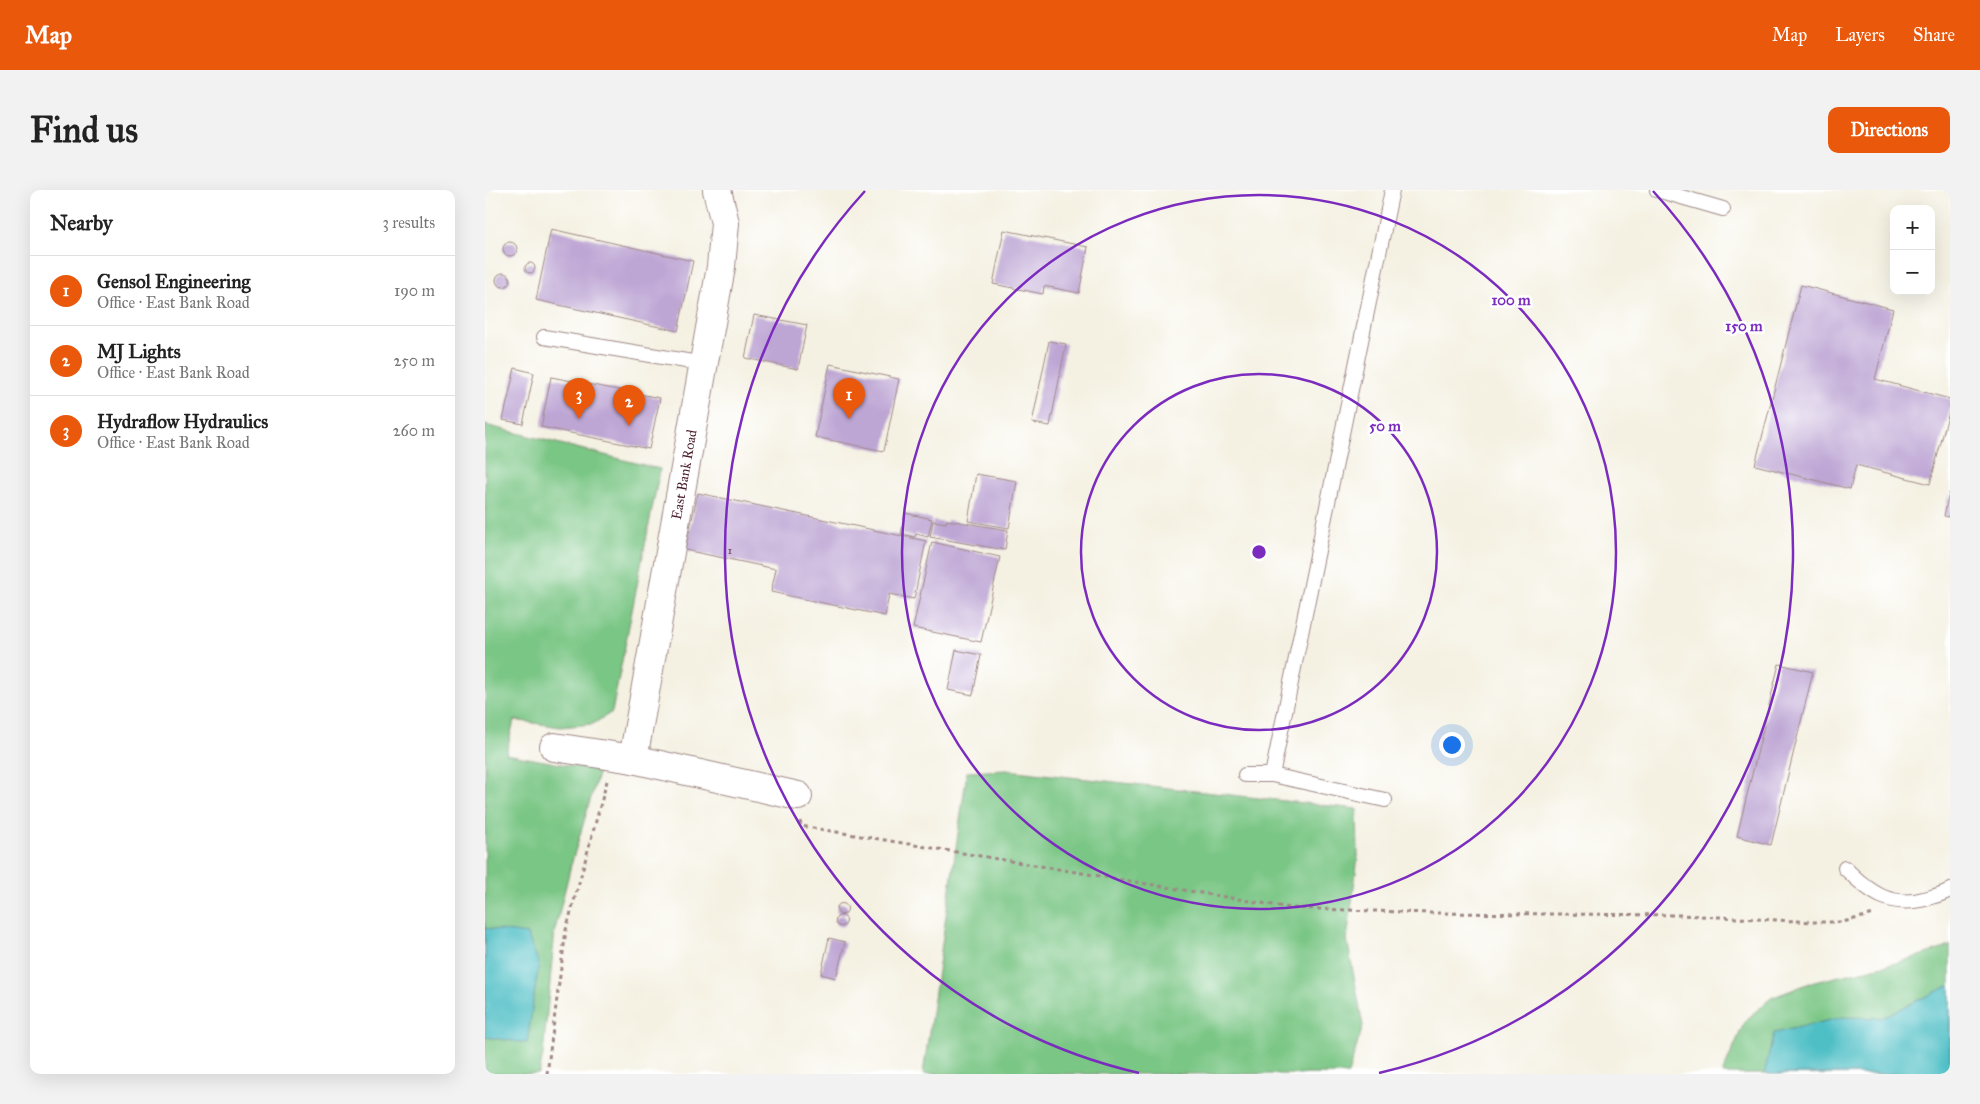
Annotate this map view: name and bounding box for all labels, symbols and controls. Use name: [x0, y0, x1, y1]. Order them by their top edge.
text: Map: [25, 20, 72, 50]
text: Map: [1772, 24, 1807, 46]
text: Layers: [1835, 24, 1885, 46]
text: Share: [1913, 24, 1955, 46]
button: Directions: [1828, 107, 1950, 153]
text: Find us: [30, 109, 138, 152]
map controls: [1890, 205, 1935, 295]
button: +: [1890, 205, 1935, 250]
text: Nearby: [50, 210, 113, 236]
text: 3 results: [382, 213, 435, 232]
button: −: [1890, 250, 1935, 295]
text: Gensol Engineering: [97, 270, 250, 293]
text: 1: [63, 281, 69, 300]
text: 190 m: [394, 281, 435, 300]
text: 100 m: [1491, 291, 1531, 309]
text: Office · East Bank Road: [97, 293, 250, 312]
text: 150 m: [1725, 317, 1763, 335]
text: MJ Lights: [97, 340, 181, 363]
text: 2: [62, 351, 70, 370]
text: 250 m: [394, 351, 435, 370]
text: Office · East Bank Road: [97, 363, 250, 382]
pin: 3: [563, 378, 595, 419]
pin: 1: [833, 378, 865, 419]
pin: 2: [613, 385, 645, 426]
text: Hydraflow Hydraulics: [97, 410, 268, 433]
text: 50 m: [1369, 417, 1401, 435]
text: 3: [63, 421, 69, 440]
text: 260 m: [393, 421, 435, 440]
street label: East Bank Road: [667, 428, 700, 521]
text: Office · East Bank Road: [97, 433, 250, 452]
centre of rings: [1250, 543, 1268, 561]
house number: 1: [728, 544, 732, 557]
your location: [1439, 732, 1465, 758]

